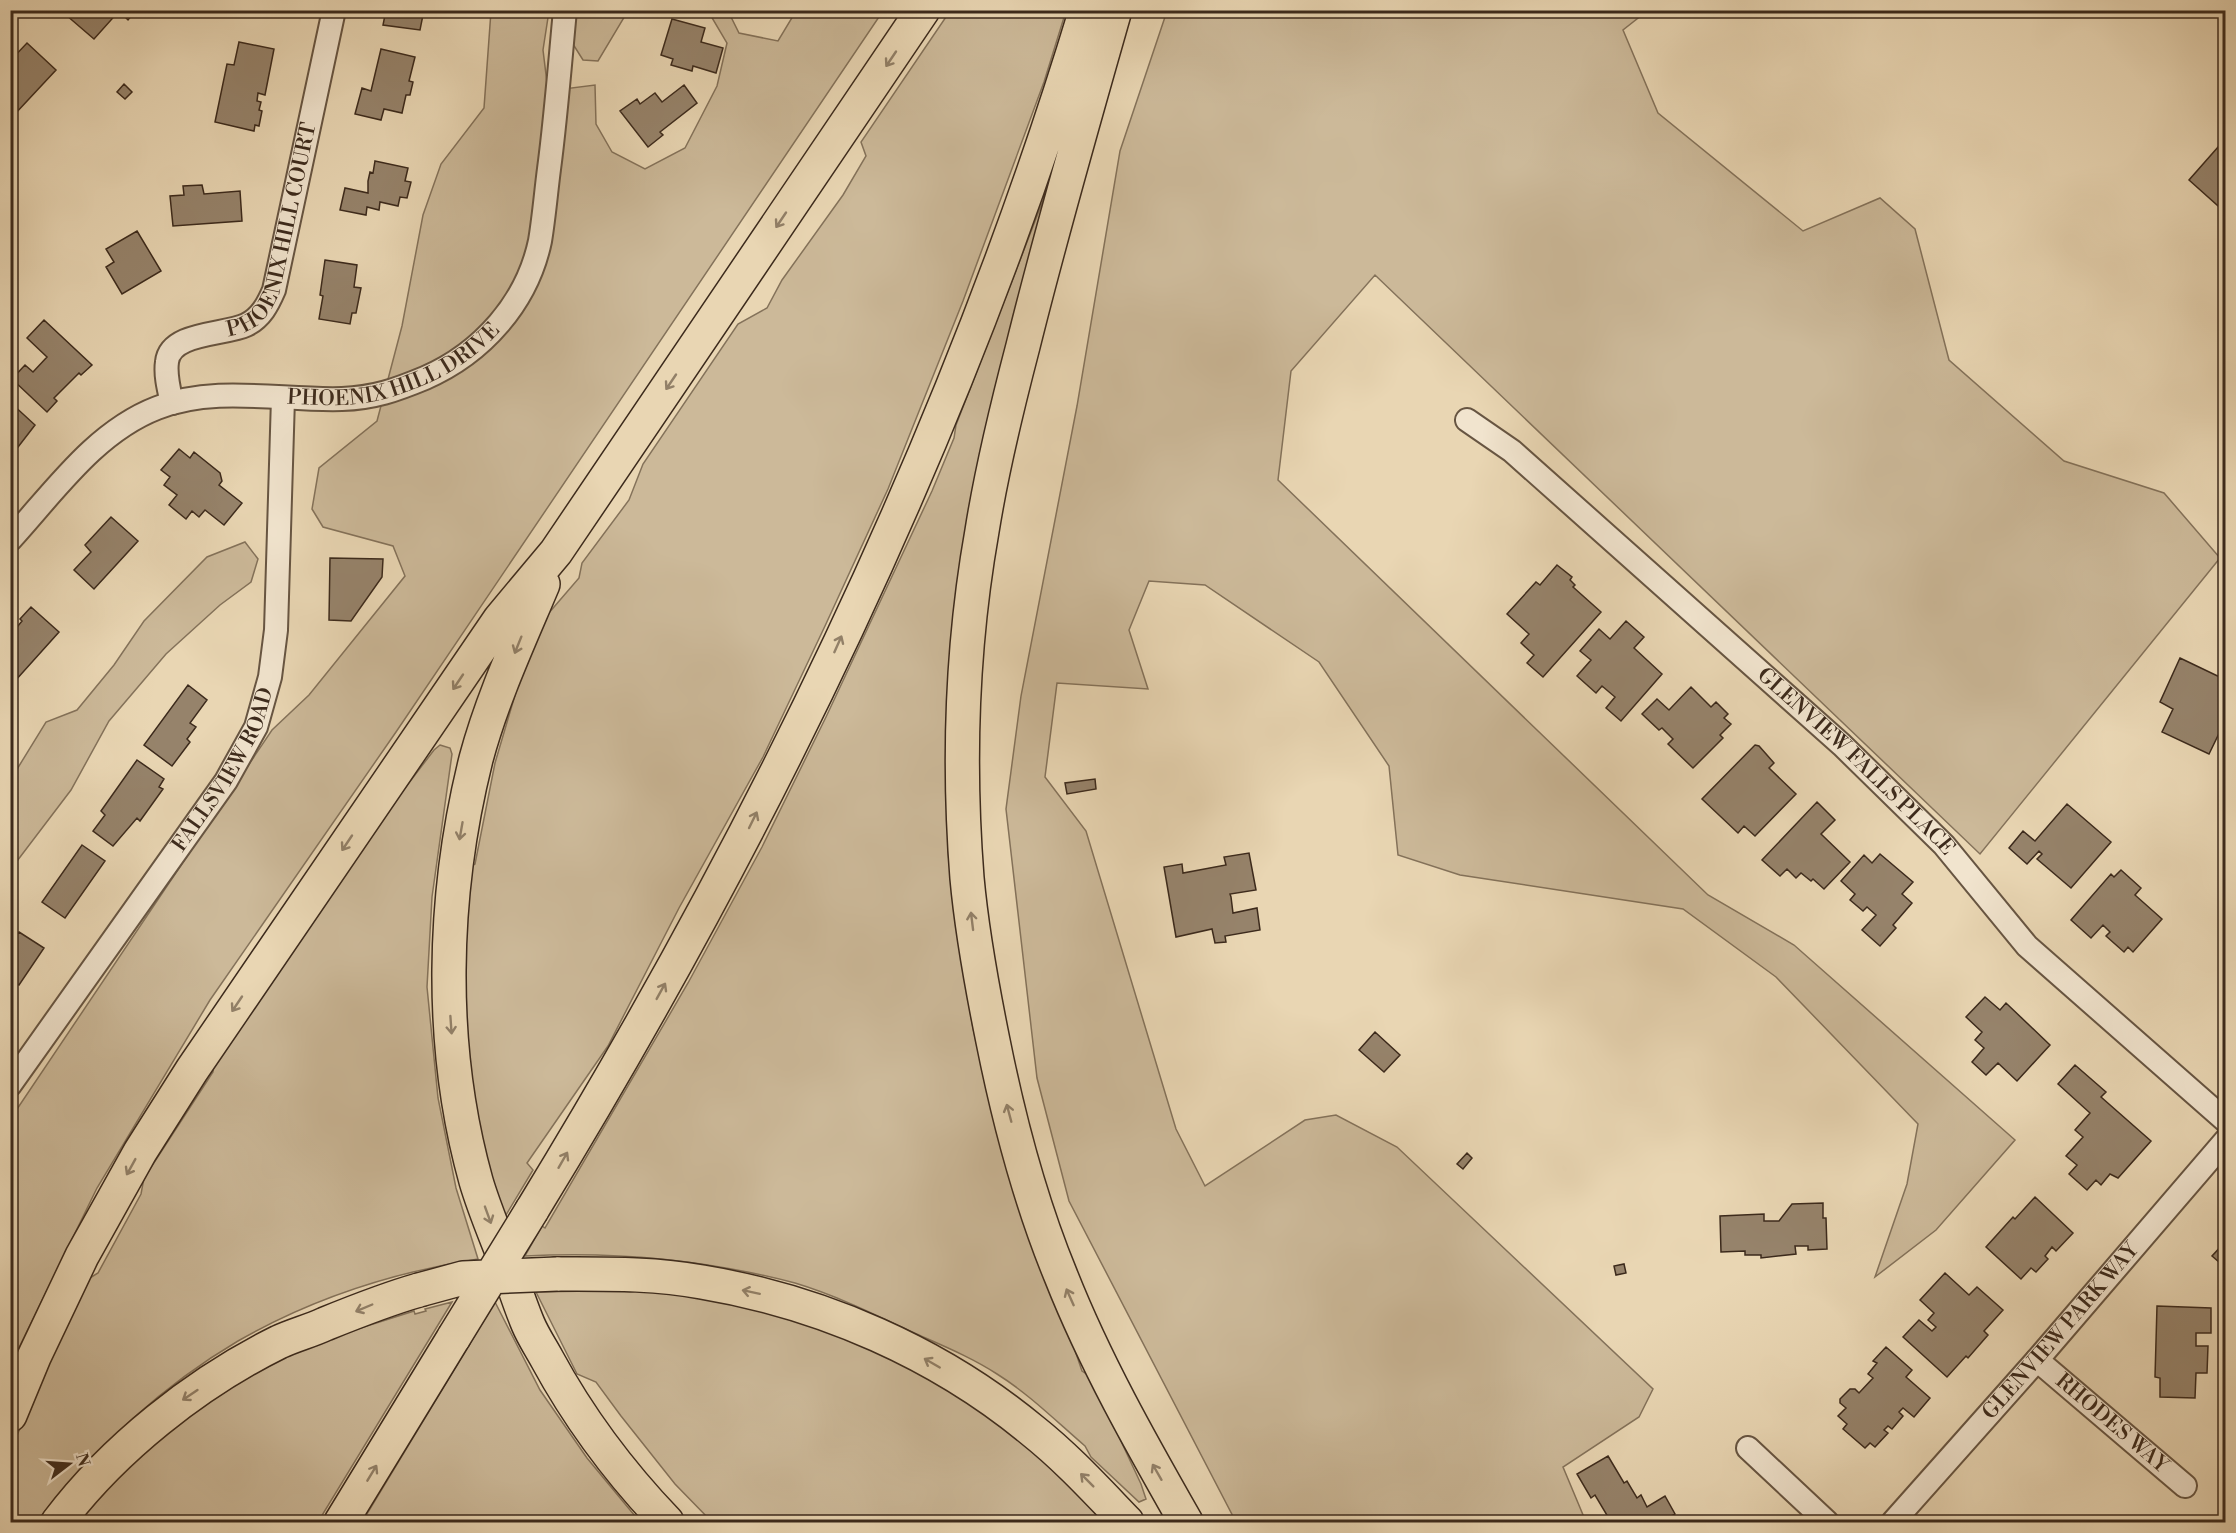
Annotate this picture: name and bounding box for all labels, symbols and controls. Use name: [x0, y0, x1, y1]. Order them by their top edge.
one-way arrow: [884, 50, 896, 67]
street label: PHOENIX HILL COURT: [224, 120, 323, 343]
one-way arrow: [775, 212, 787, 228]
street label: PHOENIX HILL DRIVE: [286, 318, 506, 412]
one-way arrow: [665, 373, 678, 390]
one-way arrow: [512, 635, 523, 653]
one-way arrow: [834, 635, 845, 653]
street label: GLENVIEW FALLS PLACE: [1752, 662, 1960, 861]
one-way arrow: [451, 673, 463, 690]
street label: FALLSVIEW ROAD: [167, 685, 279, 857]
one-way arrow: [748, 811, 760, 829]
one-way arrow: [455, 820, 466, 840]
one-way arrow: [341, 834, 353, 851]
one-way arrow: [967, 912, 978, 932]
one-way arrow: [655, 983, 667, 1000]
one-way arrow: [231, 995, 243, 1012]
one-way arrow: [446, 1014, 457, 1034]
one-way arrow: [1002, 1104, 1014, 1123]
one-way arrow: [557, 1152, 569, 1169]
one-way arrow: [125, 1158, 136, 1176]
one-way arrow: [484, 1205, 495, 1224]
street label: GLENVIEW PARK WAY: [1977, 1237, 2145, 1425]
one-way arrow: [742, 1286, 762, 1297]
one-way arrow: [1064, 1289, 1075, 1307]
one-way arrow: [355, 1303, 374, 1314]
one-way arrow: [924, 1357, 941, 1369]
street label: RHODES WAY: [2050, 1368, 2174, 1480]
one-way arrow: [182, 1389, 199, 1401]
north arrow: [39, 1434, 99, 1494]
text: N: [71, 1451, 94, 1469]
one-way arrow: [1151, 1464, 1163, 1481]
one-way arrow: [366, 1465, 378, 1482]
one-way arrow: [1080, 1473, 1095, 1487]

